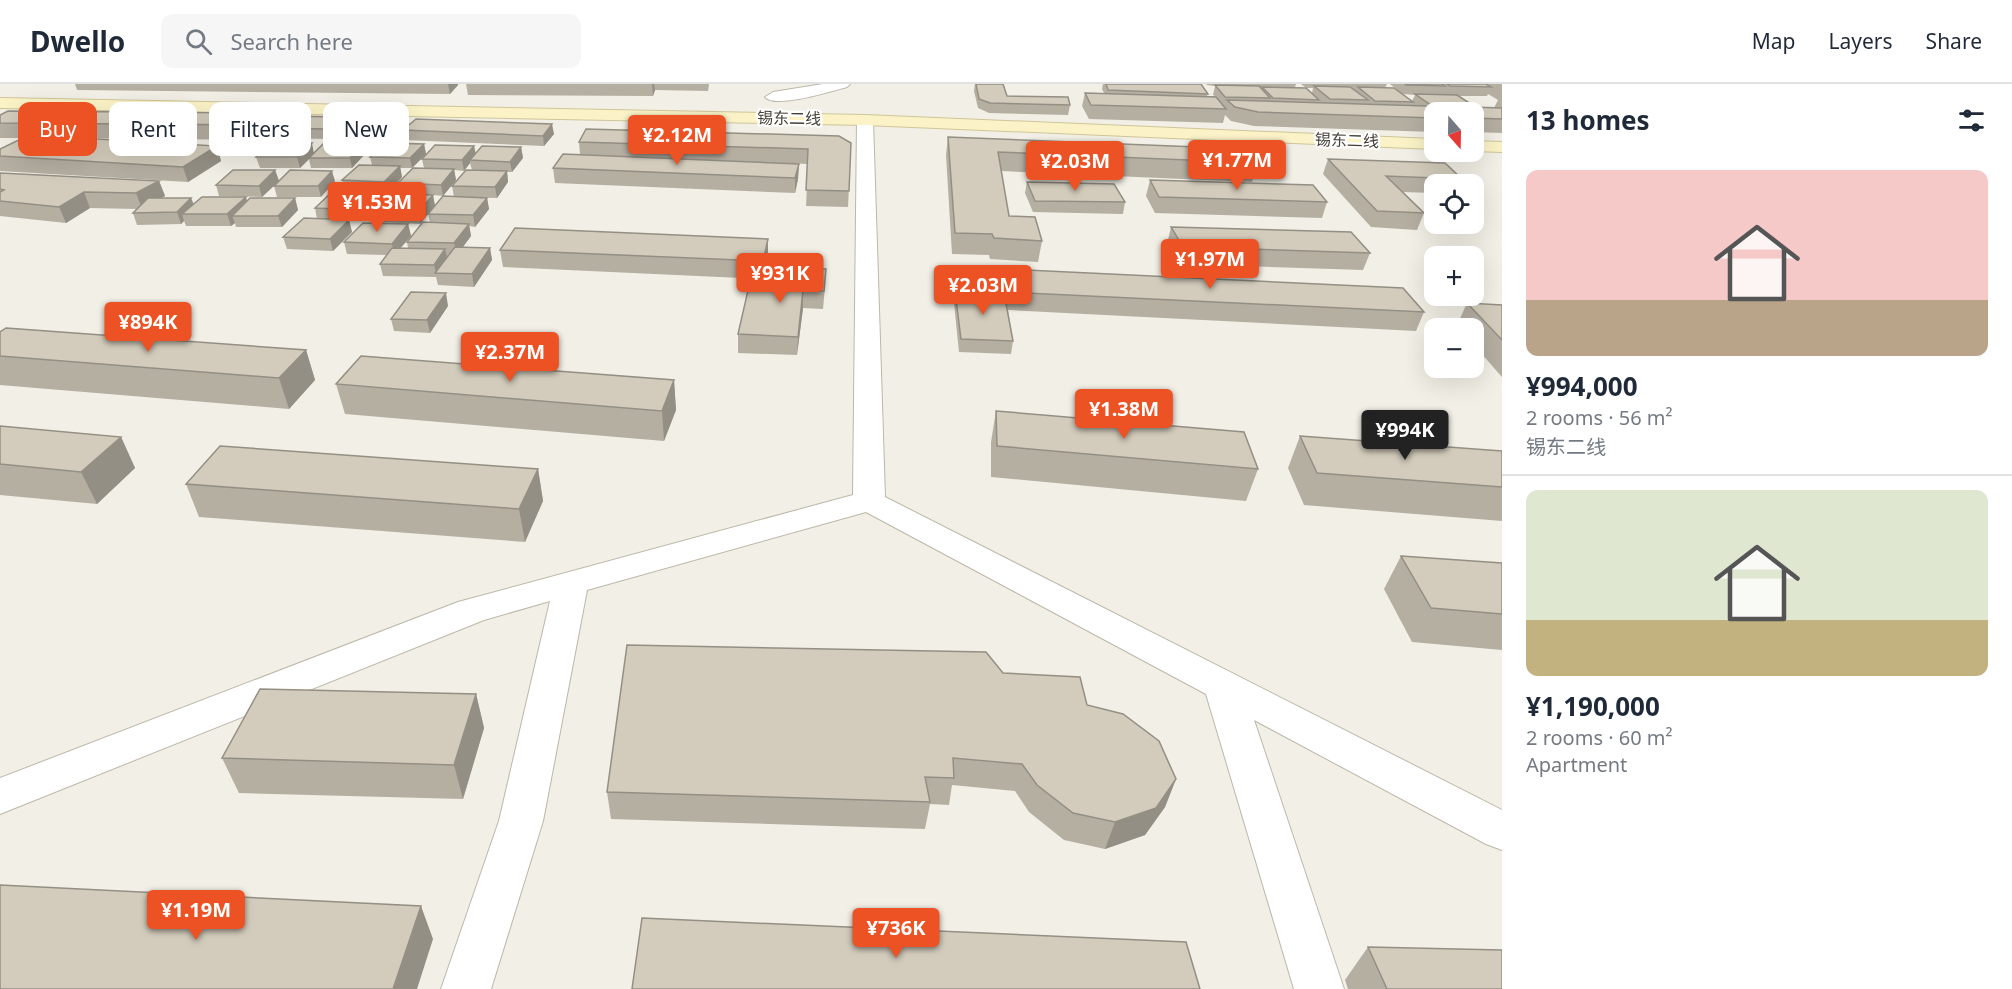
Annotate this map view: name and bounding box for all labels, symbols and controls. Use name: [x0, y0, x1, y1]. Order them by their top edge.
search box: [161, 14, 581, 68]
text: Dwello: [30, 22, 125, 60]
icon: search: [182, 25, 215, 58]
text: Search here: [230, 26, 353, 56]
text: Map: [1752, 27, 1796, 55]
text: Layers: [1829, 27, 1893, 55]
text: Share: [1926, 27, 1982, 55]
chip: Buy: [18, 102, 97, 156]
chip: Rent: [109, 102, 197, 156]
chip: Filters: [209, 102, 311, 156]
chip: New: [323, 102, 409, 156]
north arrow: [1424, 102, 1484, 162]
map controls: [1424, 102, 1484, 378]
text: 13 homes: [1526, 102, 1650, 138]
icon: filters: [1955, 104, 1988, 137]
street label: 锡东二线: [757, 106, 821, 130]
pin: ¥2.12M: [628, 115, 726, 166]
text: ¥2.12M: [642, 121, 712, 148]
street label: 锡东二线: [1315, 128, 1379, 152]
pin: ¥1.77M: [1188, 140, 1286, 191]
pin: ¥2.03M: [1026, 141, 1124, 192]
text: ¥1.77M: [1202, 146, 1272, 173]
text: ¥2.03M: [1040, 147, 1110, 174]
button: locate: [1424, 174, 1484, 234]
pin: ¥1.53M: [328, 182, 426, 233]
text: ¥1.53M: [342, 188, 412, 215]
icon: home: [1703, 209, 1811, 317]
pin: ¥1.97M: [1161, 239, 1259, 290]
text: ¥1.97M: [1175, 245, 1245, 272]
button: +: [1424, 246, 1484, 306]
pin: ¥931K: [738, 253, 822, 304]
text: ¥931K: [750, 259, 810, 286]
pin: ¥2.03M: [934, 265, 1032, 316]
text: ¥2.03M: [948, 271, 1018, 298]
pin: ¥894K: [106, 302, 190, 353]
text: ¥894K: [118, 308, 178, 335]
button: −: [1424, 318, 1484, 378]
pin: ¥2.37M: [461, 332, 559, 383]
text: ¥2.37M: [475, 338, 545, 365]
text: ¥994,000: [1526, 368, 1638, 404]
pin: ¥1.38M: [1075, 389, 1173, 440]
text: ¥1.38M: [1089, 395, 1159, 422]
text: 2 rooms · 56 m²: [1526, 404, 1673, 431]
pin: ¥994K: [1363, 410, 1447, 461]
text: ¥994K: [1375, 416, 1435, 443]
text: 锡东二线: [1526, 433, 1606, 460]
icon: home: [1703, 529, 1811, 637]
text: ¥1,190,000: [1526, 688, 1660, 724]
text: 2 rooms · 60 m²: [1526, 724, 1673, 751]
text: Apartment: [1526, 751, 1627, 778]
pin: ¥1.19M: [147, 890, 245, 941]
text: ¥1.19M: [161, 896, 231, 923]
pin: ¥736K: [854, 908, 938, 959]
text: ¥736K: [866, 914, 926, 941]

